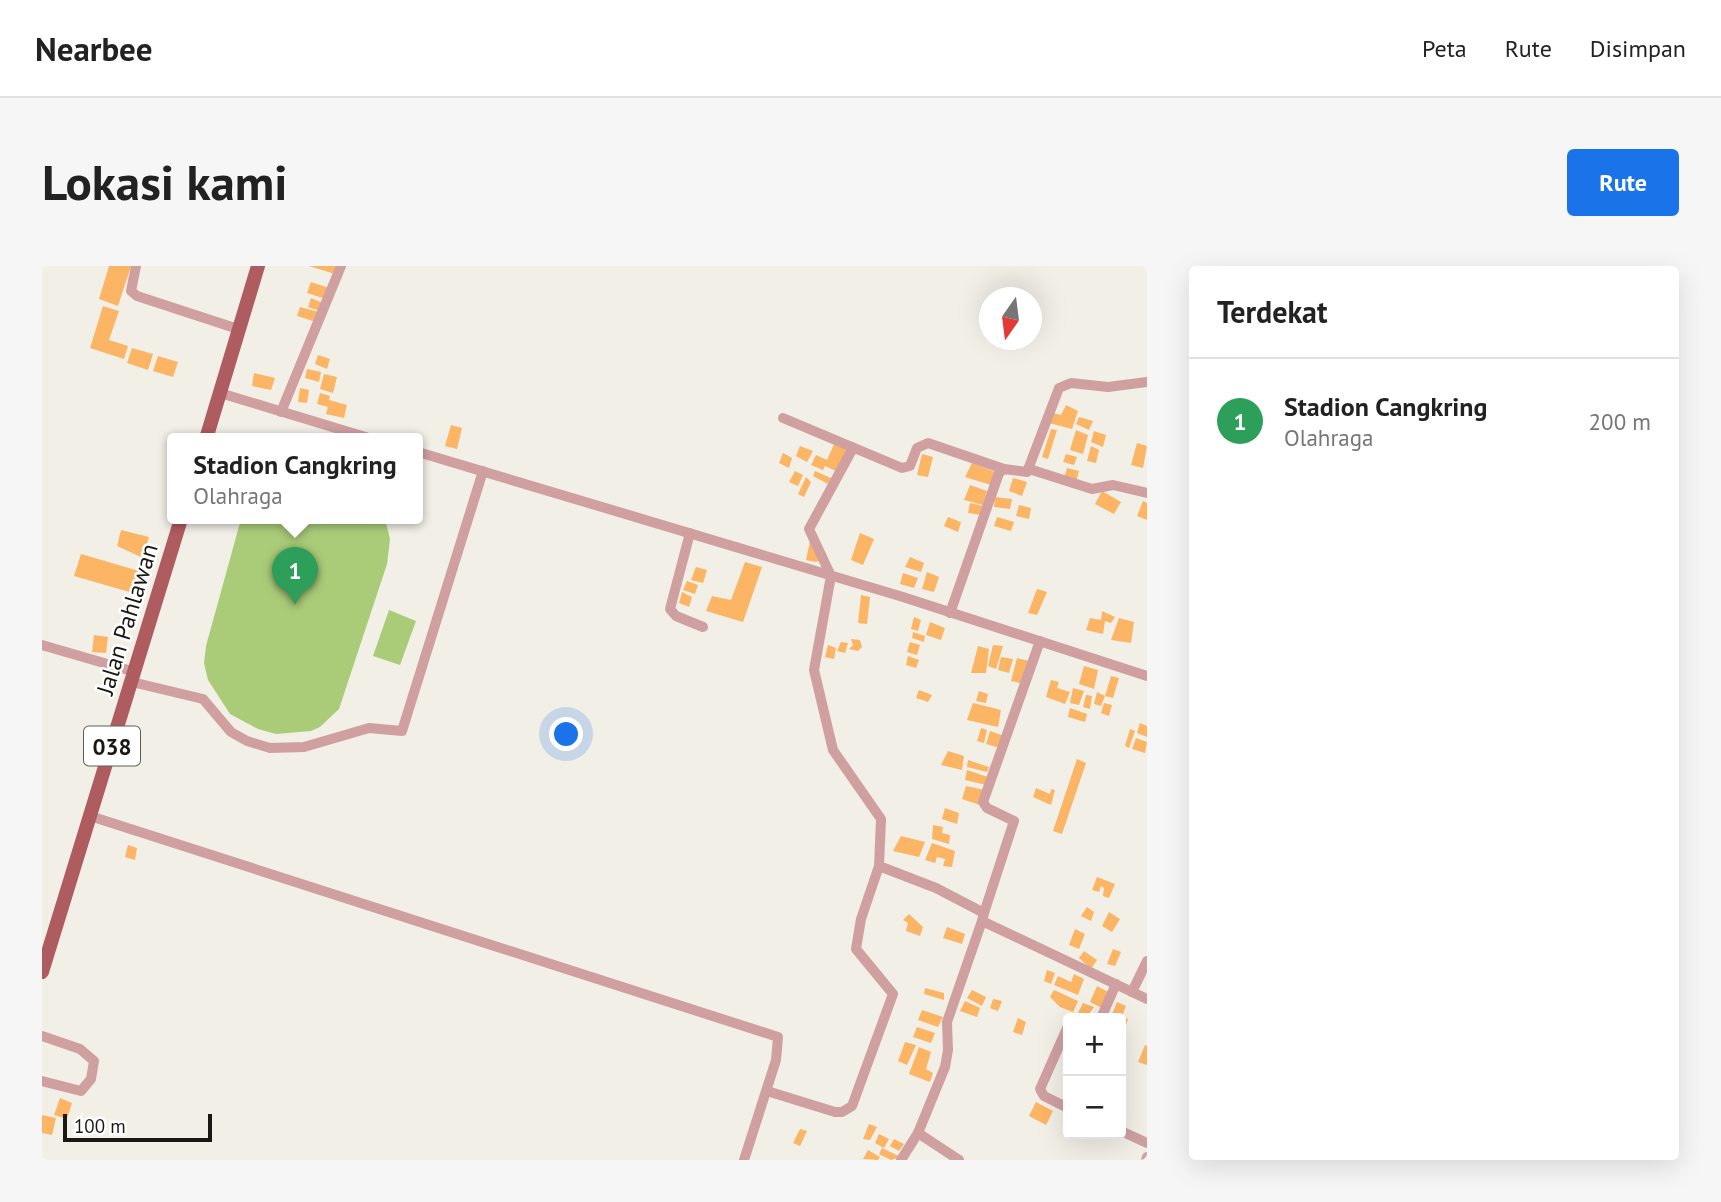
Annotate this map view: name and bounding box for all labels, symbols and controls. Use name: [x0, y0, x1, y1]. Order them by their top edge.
text: Nearbee: [35, 27, 152, 70]
text: Peta: [1422, 33, 1467, 64]
text: Rute: [1505, 33, 1552, 64]
text: Disimpan: [1590, 33, 1686, 64]
button: Rute: [1567, 149, 1679, 216]
text: Lokasi kami: [42, 150, 287, 214]
north arrow: [979, 287, 1042, 350]
text: Terdekat: [1217, 292, 1327, 331]
text: Stadion Cangkring: [1284, 390, 1487, 423]
text: 1: [1233, 407, 1247, 436]
text: 200 m: [1589, 407, 1651, 436]
text: Olahraga: [1284, 423, 1373, 452]
popup: [167, 433, 423, 524]
text: Stadion Cangkring: [193, 448, 397, 481]
text: Olahraga: [193, 481, 283, 510]
street label: Jalan Pahlawan: [89, 540, 165, 699]
pin: 1: [272, 547, 318, 605]
your location: [549, 717, 583, 751]
road number: 038: [84, 726, 140, 766]
map controls: [1063, 1013, 1126, 1139]
button: +: [1063, 1013, 1126, 1076]
button: −: [1063, 1076, 1126, 1139]
scale bar: [63, 1111, 212, 1143]
text: 100 m: [74, 1114, 126, 1138]

